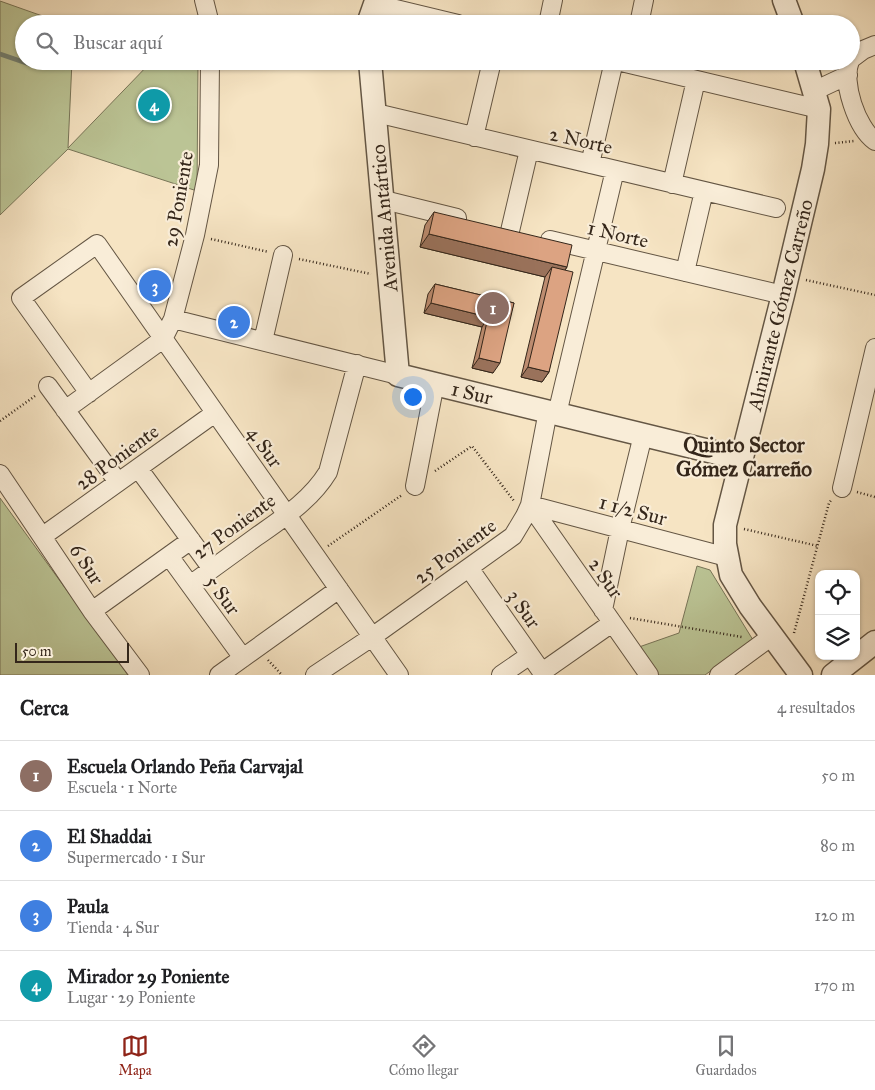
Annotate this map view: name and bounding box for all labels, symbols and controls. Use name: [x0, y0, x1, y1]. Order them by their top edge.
search box: [15, 15, 860, 70]
icon: search: [33, 29, 61, 57]
text: Buscar aquí: [73, 31, 162, 54]
pin: 4: [138, 86, 170, 124]
street label: 2 Norte: [547, 121, 615, 159]
street label: Avenida Antártico: [366, 143, 402, 294]
street label: 29 Poniente: [158, 149, 198, 249]
street label: Almirante Gómez Carreño: [742, 197, 818, 414]
street label: 1 Norte: [585, 215, 651, 253]
pin: 3: [139, 267, 171, 305]
pin: 1: [477, 289, 509, 327]
pin: 2: [218, 303, 250, 341]
street label: 1 Sur: [449, 376, 496, 410]
your location: [400, 384, 426, 410]
street label: 28 Poniente: [71, 419, 163, 495]
street label: 4 Sur: [242, 422, 288, 473]
district label: Quinto Sector Gómez Carreño: [676, 432, 812, 482]
street label: 27 Poniente: [188, 488, 280, 564]
street label: 1 1/2 Sur: [596, 489, 670, 531]
street label: 25 Poniente: [409, 513, 501, 589]
street label: 6 Sur: [65, 539, 109, 589]
street label: 2 Sur: [584, 553, 629, 603]
street label: 5 Sur: [201, 570, 246, 620]
map controls: [815, 570, 860, 660]
button: locate: [815, 570, 860, 615]
street label: 3 Sur: [502, 585, 546, 633]
button: layers: [815, 615, 860, 660]
scale bar: [15, 640, 129, 663]
text: 50 m: [22, 643, 51, 660]
text: Cerca: [20, 695, 69, 721]
text: 4 resultados: [777, 698, 855, 717]
text: Escuela Orlando Peña Carvajal: [67, 755, 303, 778]
text: 1: [33, 766, 39, 785]
text: 50 m: [821, 766, 855, 785]
text: Escuela · 1 Norte: [67, 778, 177, 797]
text: El Shaddai: [67, 825, 152, 848]
text: 2: [32, 836, 40, 855]
text: 80 m: [820, 836, 855, 855]
text: Supermercado · 1 Sur: [67, 848, 205, 867]
text: Paula: [67, 895, 109, 918]
text: 3: [33, 906, 39, 925]
text: 120 m: [815, 906, 855, 925]
text: Tienda · 4 Sur: [67, 918, 159, 937]
text: Mirador 29 Poniente: [67, 965, 229, 988]
text: 4: [32, 976, 40, 995]
text: 170 m: [814, 976, 855, 995]
text: Lugar · 29 Poniente: [67, 988, 195, 1007]
tab: Mapa: [119, 1032, 152, 1079]
tab: Cómo llegar: [389, 1032, 458, 1079]
tab: Guardados: [695, 1032, 756, 1079]

